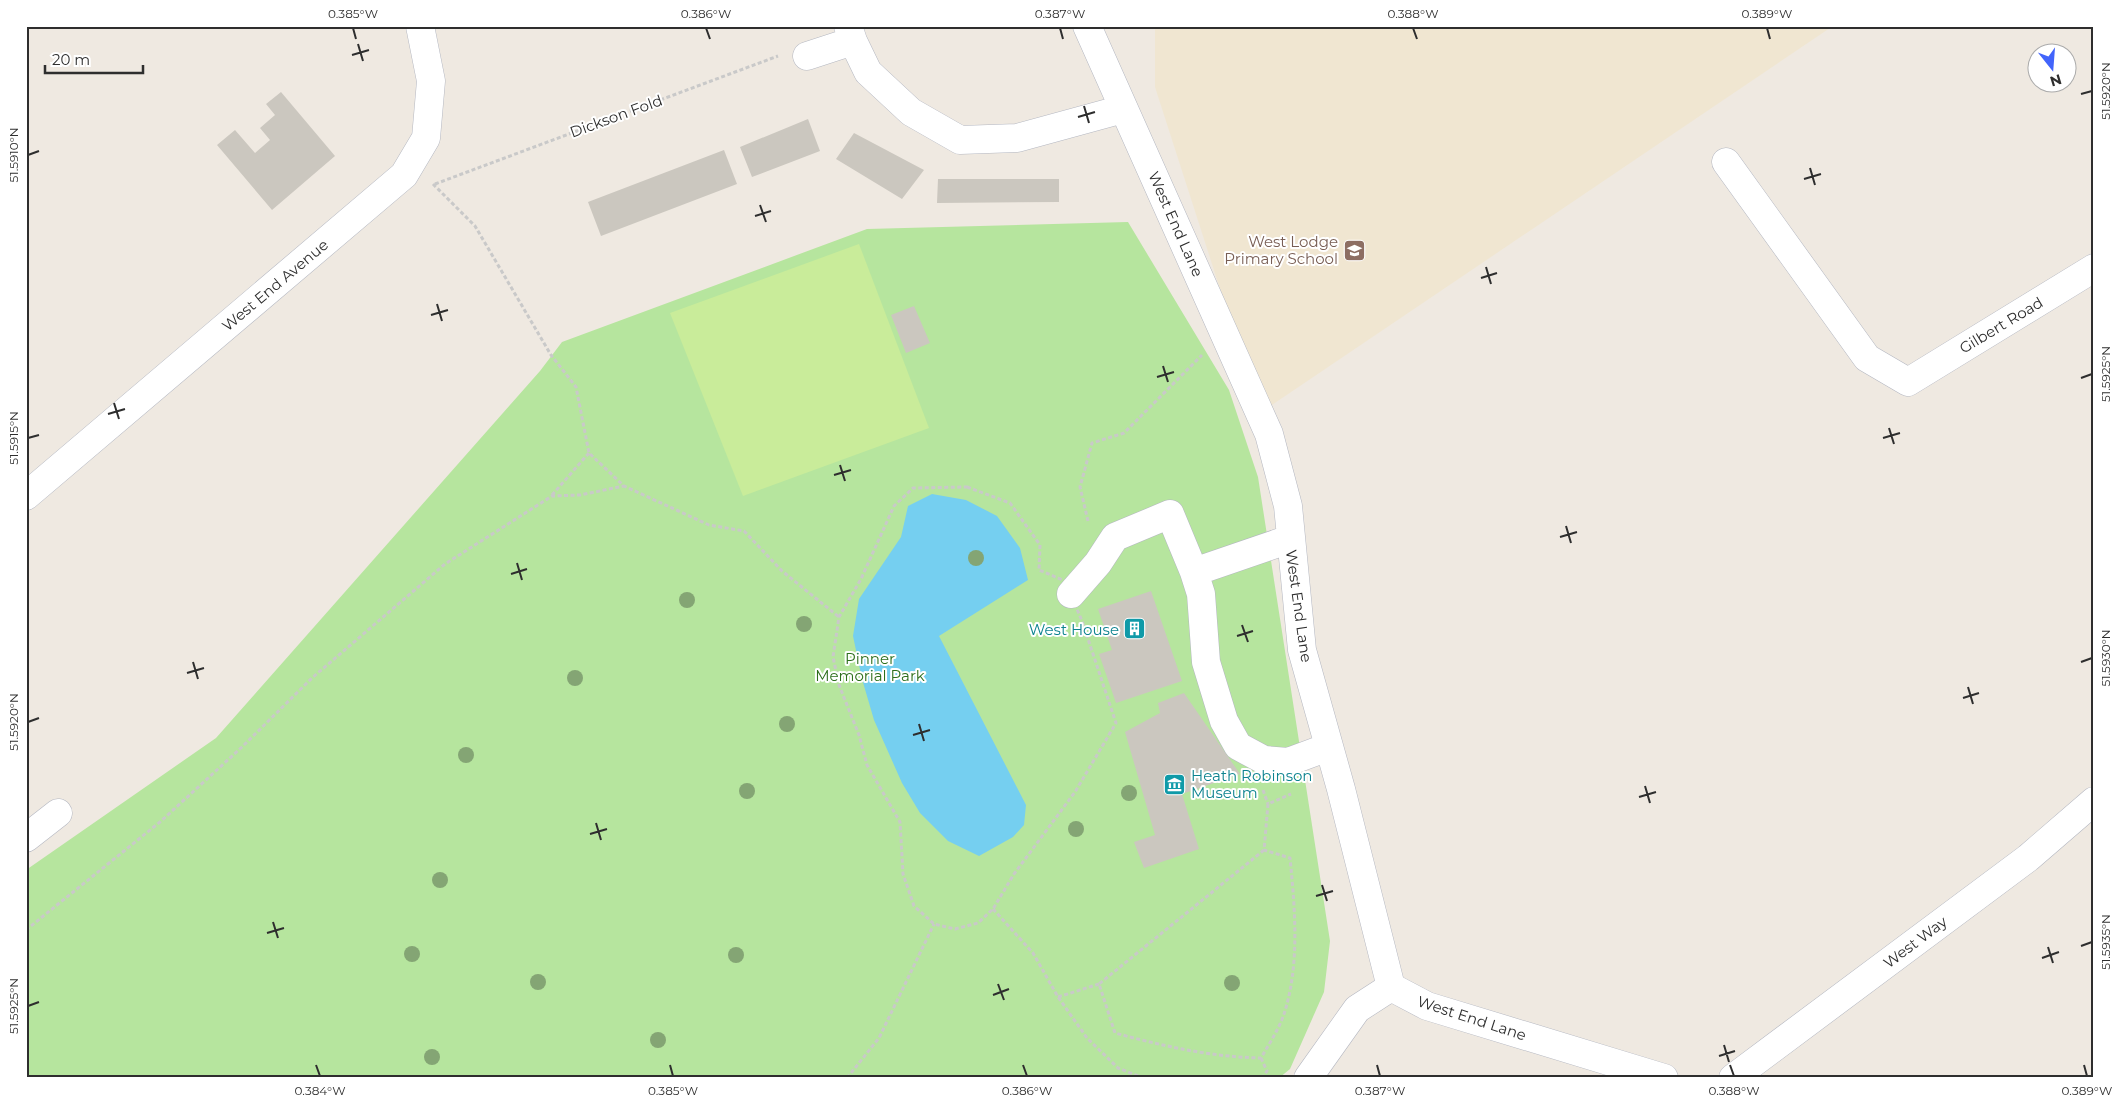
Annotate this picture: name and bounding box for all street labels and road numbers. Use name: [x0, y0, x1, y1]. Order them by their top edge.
street label: Dickson Fold: [567, 90, 665, 142]
street label: West End Lane: [1144, 168, 1208, 280]
street label: West End Avenue: [218, 235, 332, 335]
street label: Gilbert Road: [1956, 293, 2046, 357]
street label: West End Lane: [1282, 549, 1316, 663]
street label: West Way: [1879, 911, 1951, 972]
street label: West End Lane: [1415, 991, 1529, 1045]

